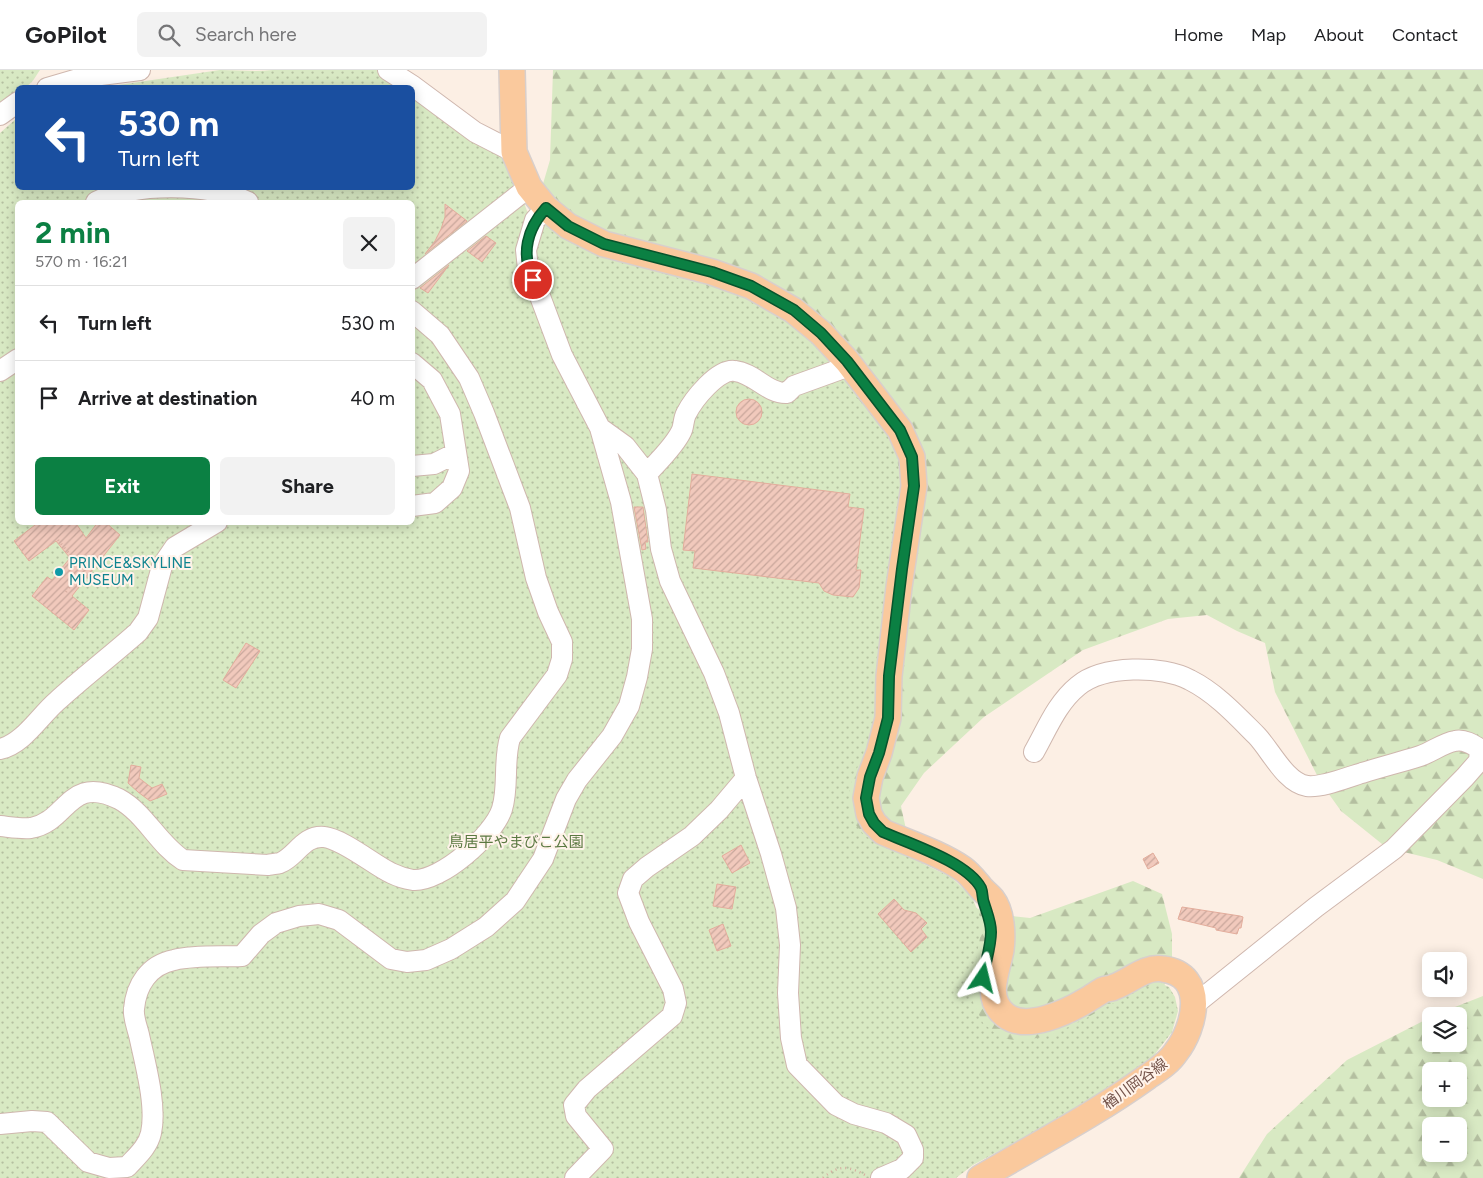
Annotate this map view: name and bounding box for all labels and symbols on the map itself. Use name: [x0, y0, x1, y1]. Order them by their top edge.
pin: [512, 259, 554, 301]
place label: PRINCE&SKYLINE MUSEUM: [69, 554, 192, 589]
marker: PRINCE&SKYLINE MUSEUM: [53, 566, 65, 578]
park label: 鳥居平やまびこ公園: [448, 833, 584, 851]
position arrow: [956, 951, 1008, 1003]
street label: 楢川岡谷線: [1099, 1055, 1171, 1113]

